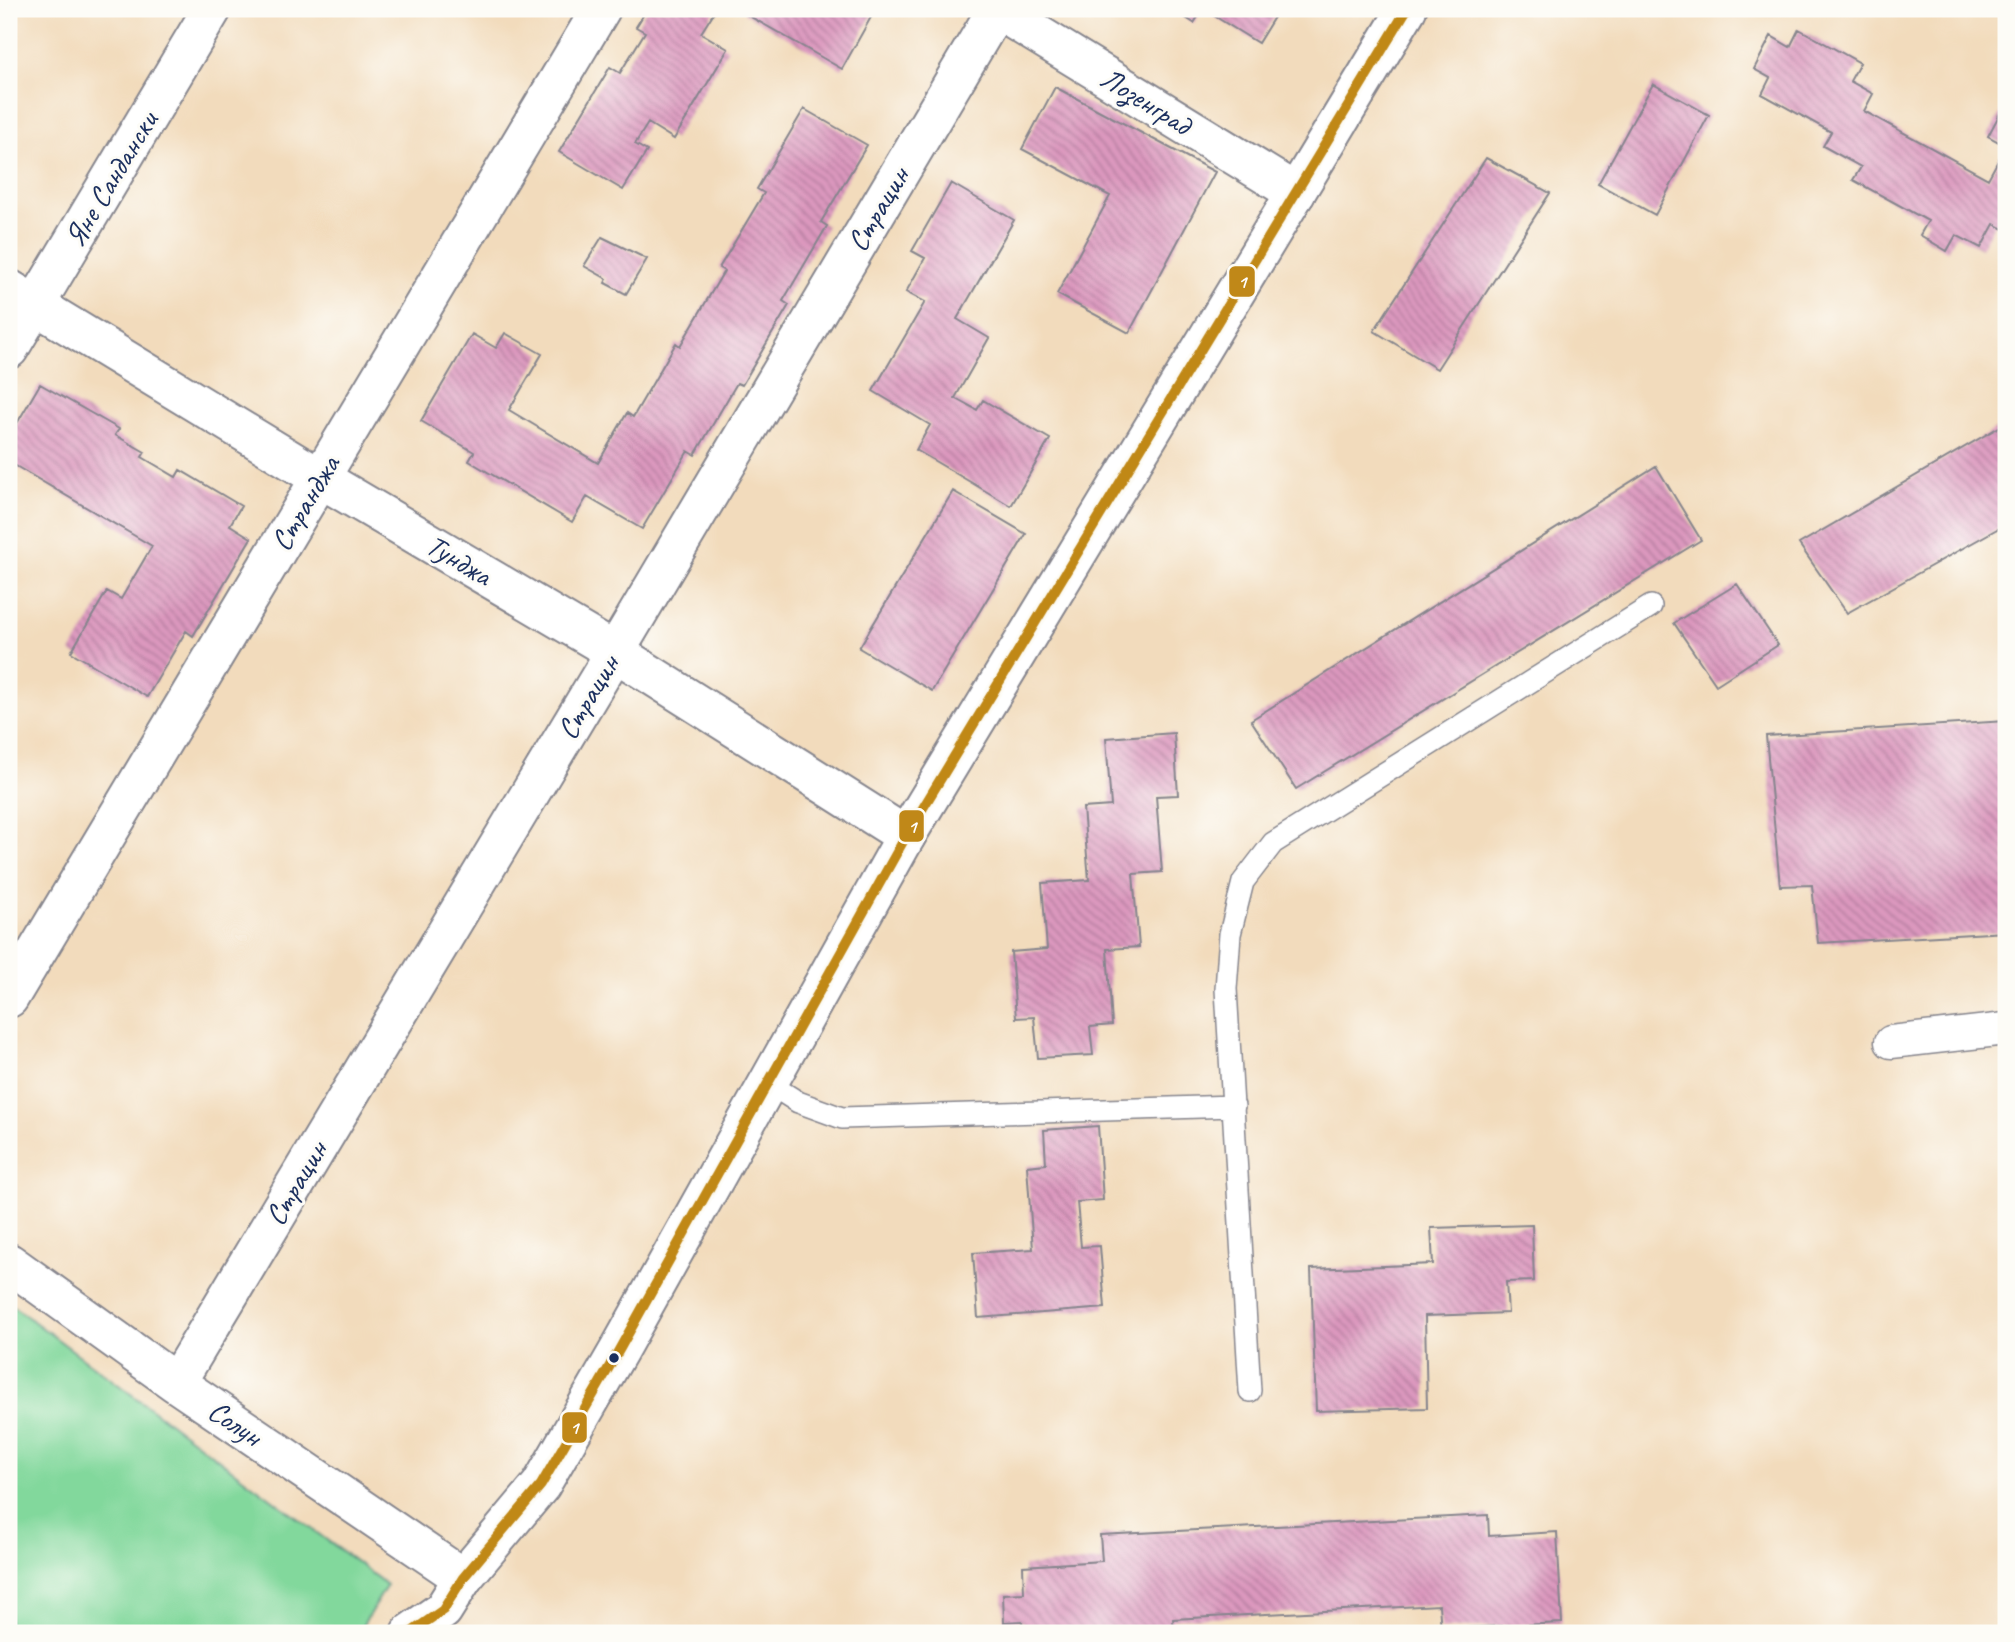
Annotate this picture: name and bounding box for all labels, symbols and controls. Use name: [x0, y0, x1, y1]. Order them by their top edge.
street label: Лозенград: [1094, 59, 1200, 145]
street label: Яне Сандански: [56, 103, 167, 254]
street label: Страцин: [838, 158, 919, 258]
line badge: 1: [1228, 265, 1256, 298]
text: 1: [1238, 270, 1249, 294]
street label: Странджа: [262, 447, 349, 558]
street label: Тунджа: [419, 526, 500, 595]
street label: Страцин: [548, 646, 629, 746]
line badge: 1: [898, 809, 925, 843]
text: 1: [908, 815, 919, 839]
street label: Страцин: [256, 1132, 337, 1232]
unlabelled marker: [607, 1351, 621, 1365]
street label: Солун: [201, 1391, 271, 1456]
line badge: 1: [561, 1411, 588, 1444]
text: 1: [570, 1416, 581, 1440]

